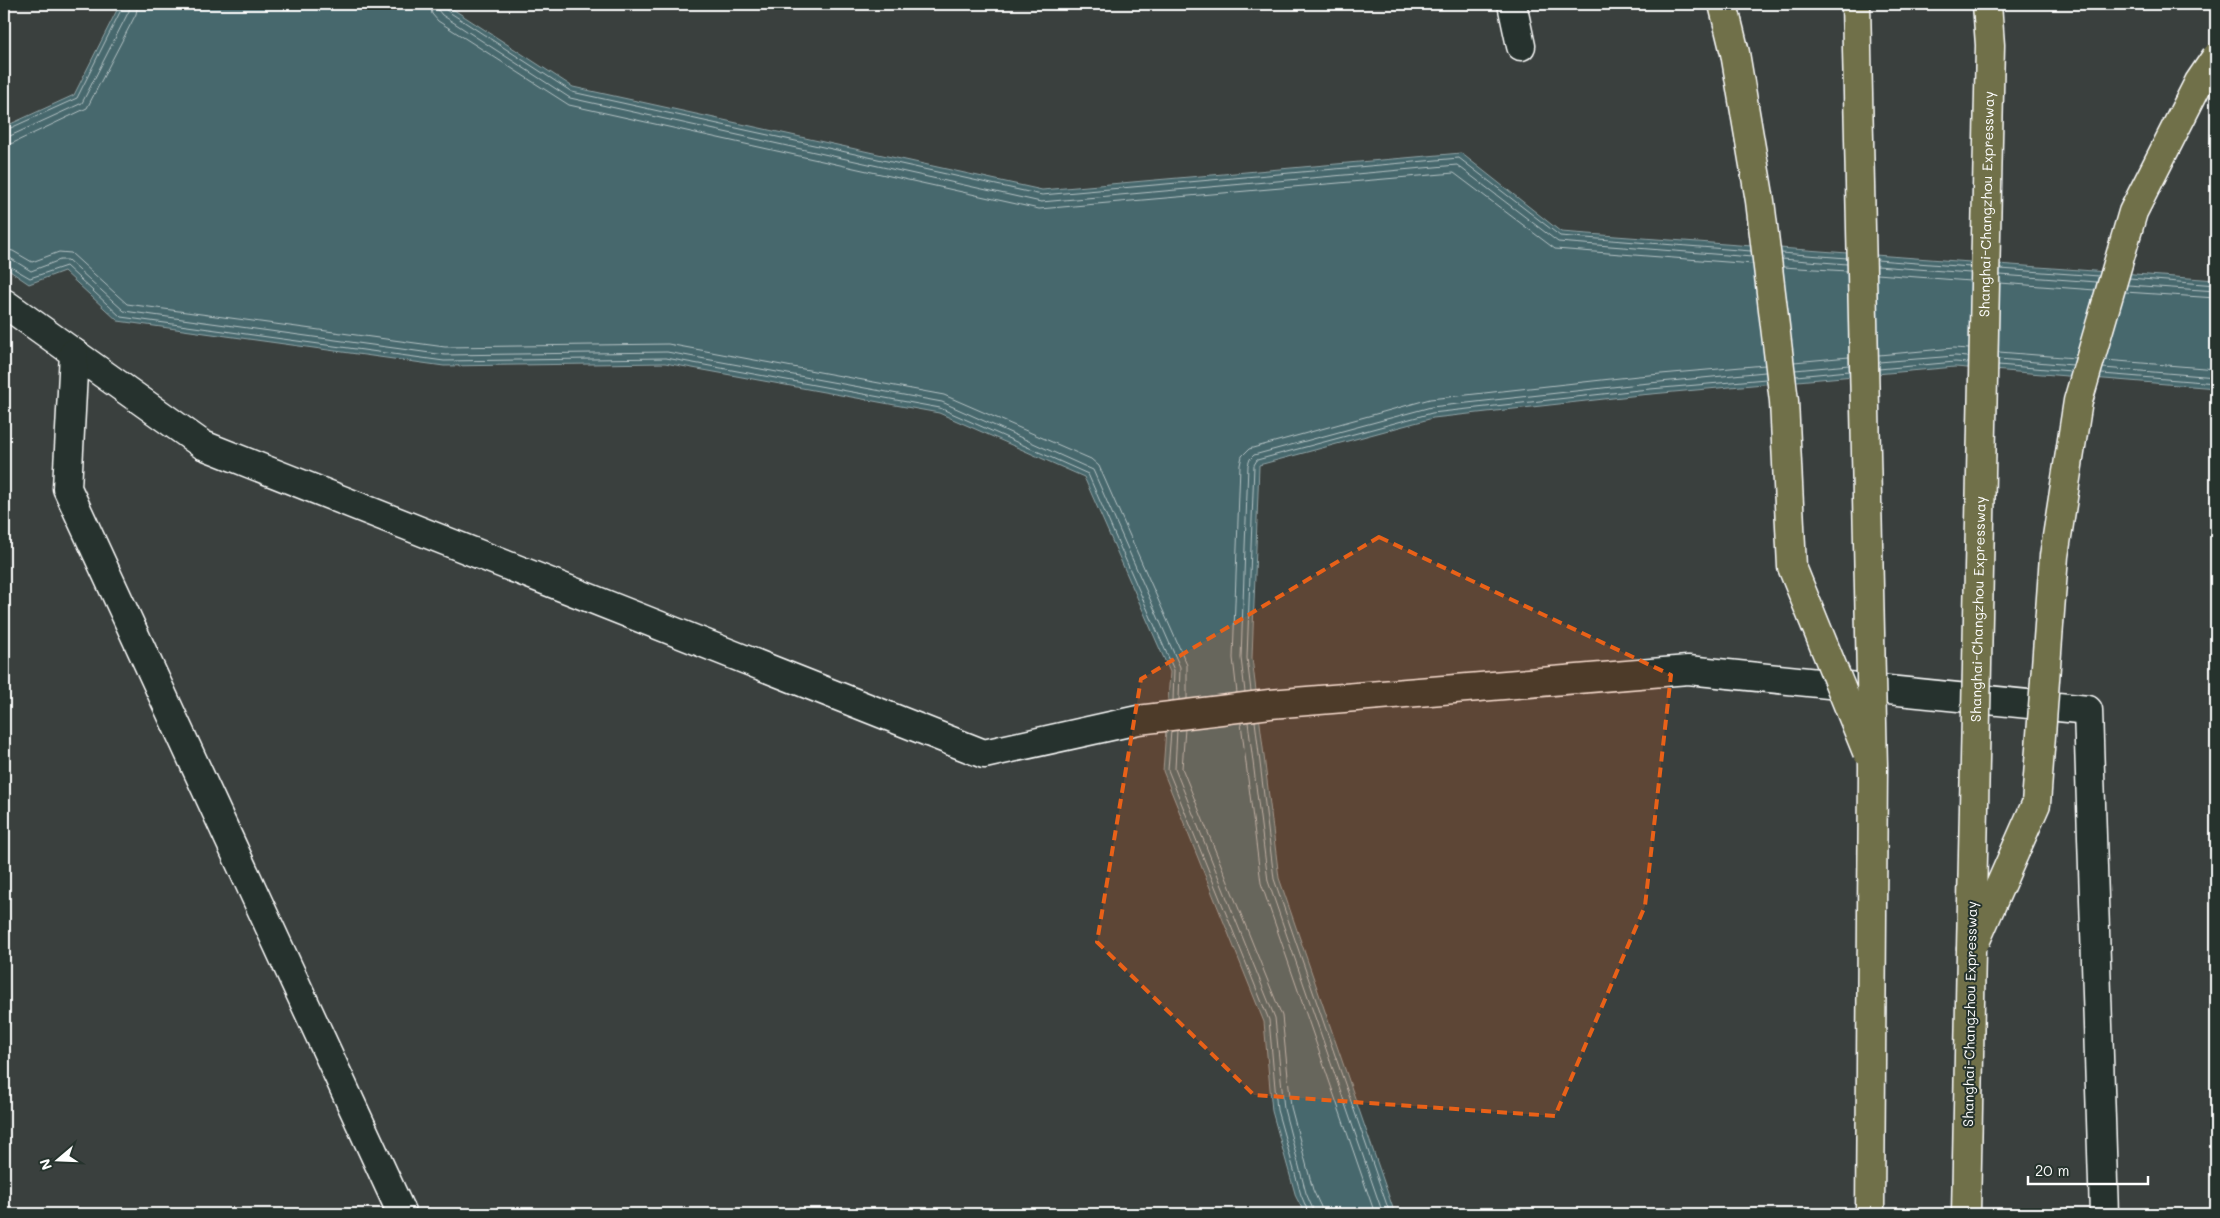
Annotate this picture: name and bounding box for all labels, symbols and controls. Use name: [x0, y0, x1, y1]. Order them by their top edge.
street label: Shanghai-Changzhou Expressway: [1974, 91, 1998, 317]
street label: Shanghai-Changzhou Expressway: [1966, 496, 1990, 722]
street label: Shanghai-Changzhou Expressway: [1958, 901, 1981, 1127]
north arrow: [32, 1136, 82, 1186]
scale bar: [2028, 1153, 2148, 1185]
text: N: [35, 1156, 56, 1173]
text: 20 m: [2035, 1160, 2069, 1180]

